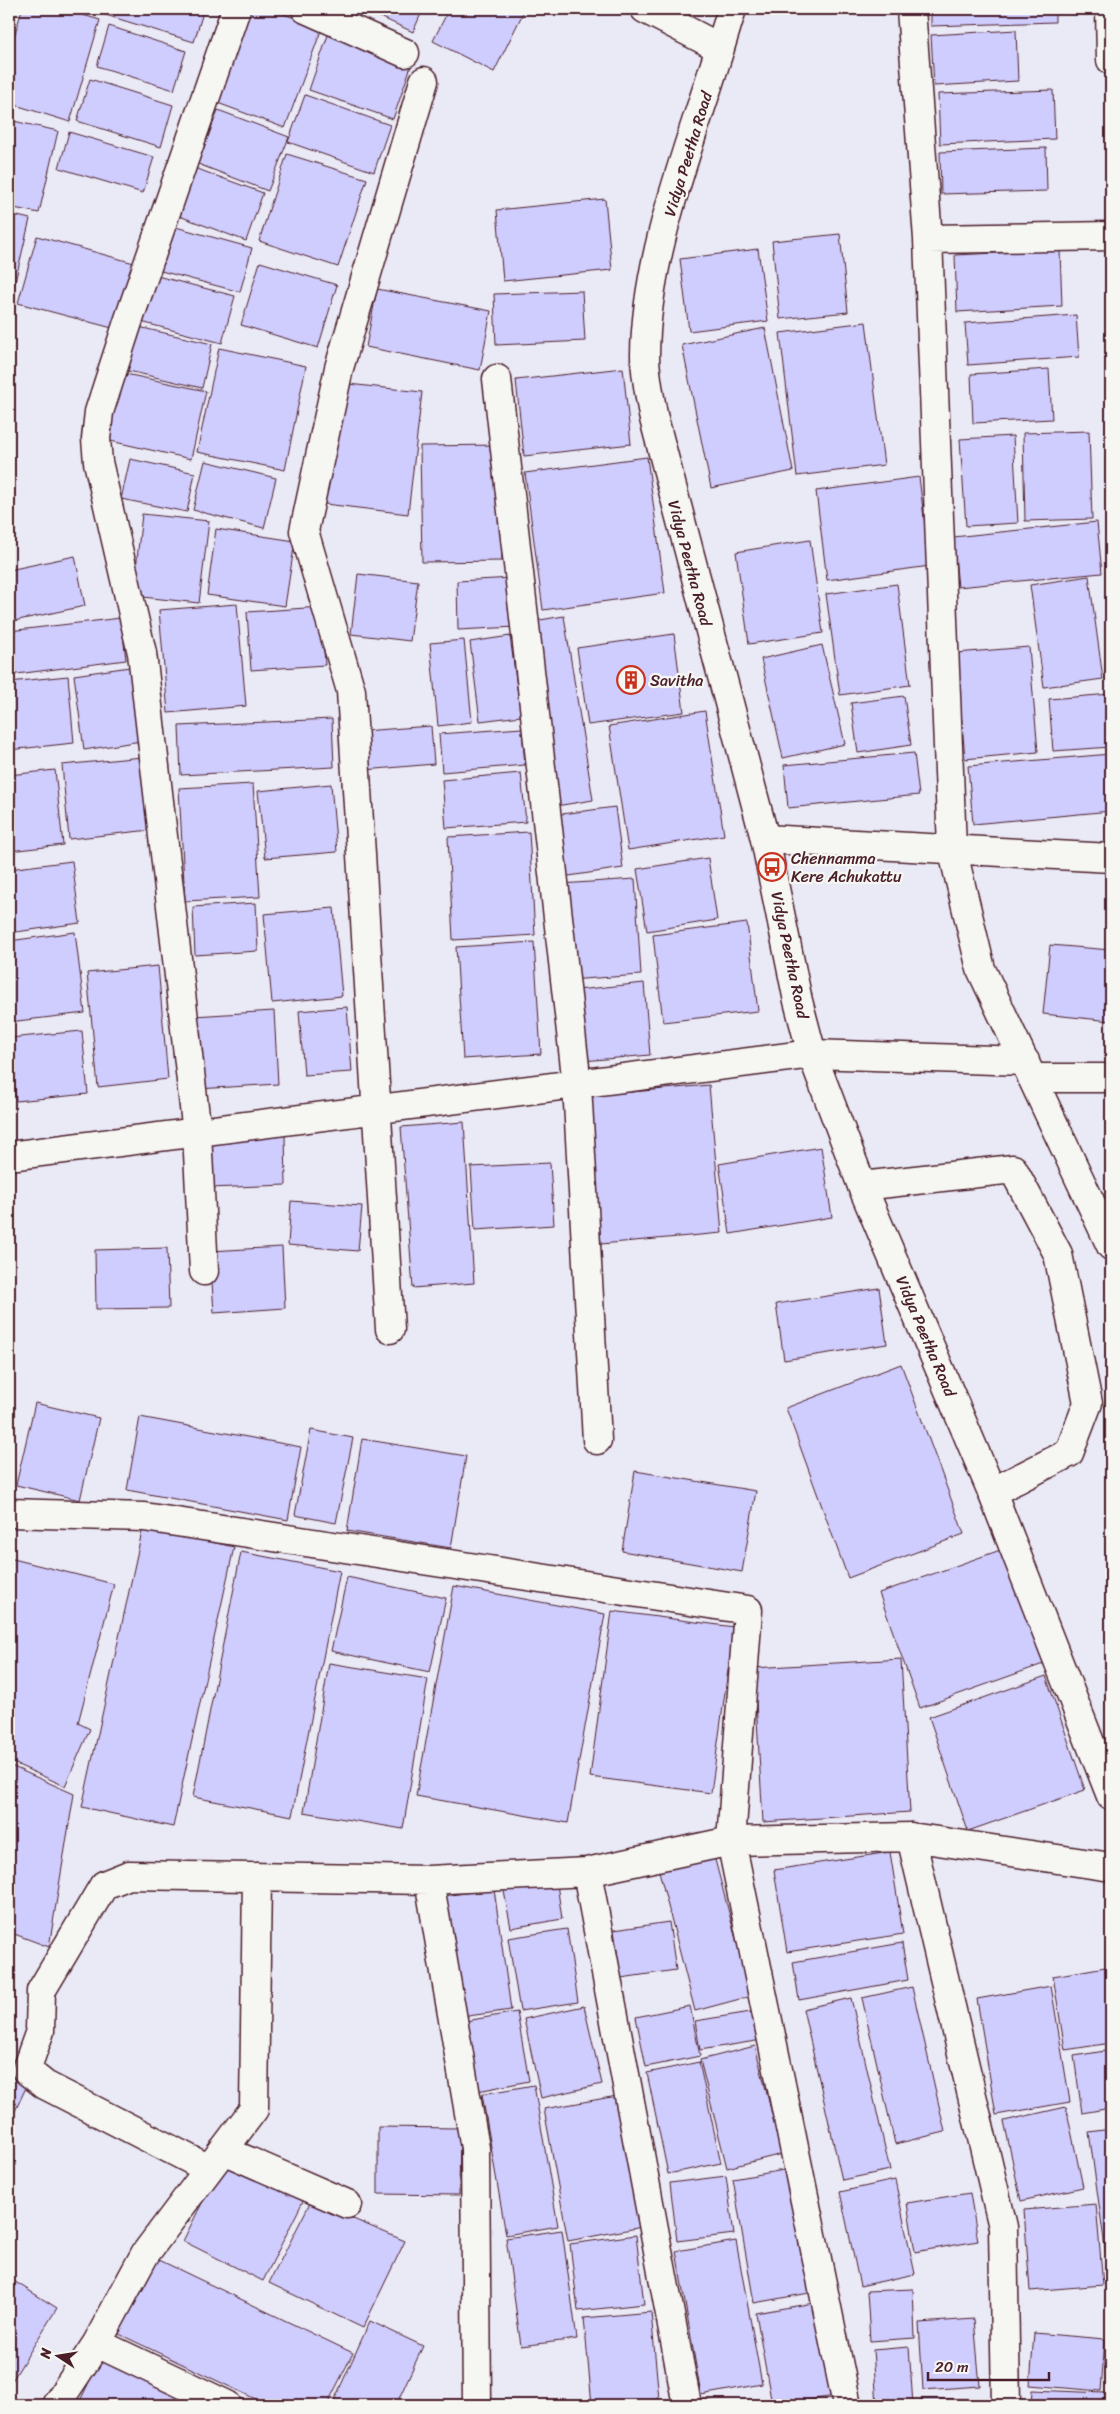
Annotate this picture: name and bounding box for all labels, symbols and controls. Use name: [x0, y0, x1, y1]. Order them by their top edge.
street label: Vidya Peetha Road: [655, 86, 721, 220]
street label: Vidya Peetha Road: [659, 497, 721, 631]
building icon: Savitha: [616, 665, 646, 695]
place label: Savitha: [650, 666, 703, 695]
place label: Chennamma Kere Achukattu: [791, 844, 902, 891]
bus stop icon: Chennamma Kere Achukattu: [757, 852, 787, 882]
street label: Vidya Peetha Road: [762, 889, 818, 1023]
street label: Vidya Peetha Road: [887, 1271, 965, 1403]
north arrow: [32, 2332, 82, 2382]
text: N: [32, 2346, 59, 2362]
scale bar: [928, 2349, 1049, 2381]
text: 20 m: [935, 2354, 969, 2380]

